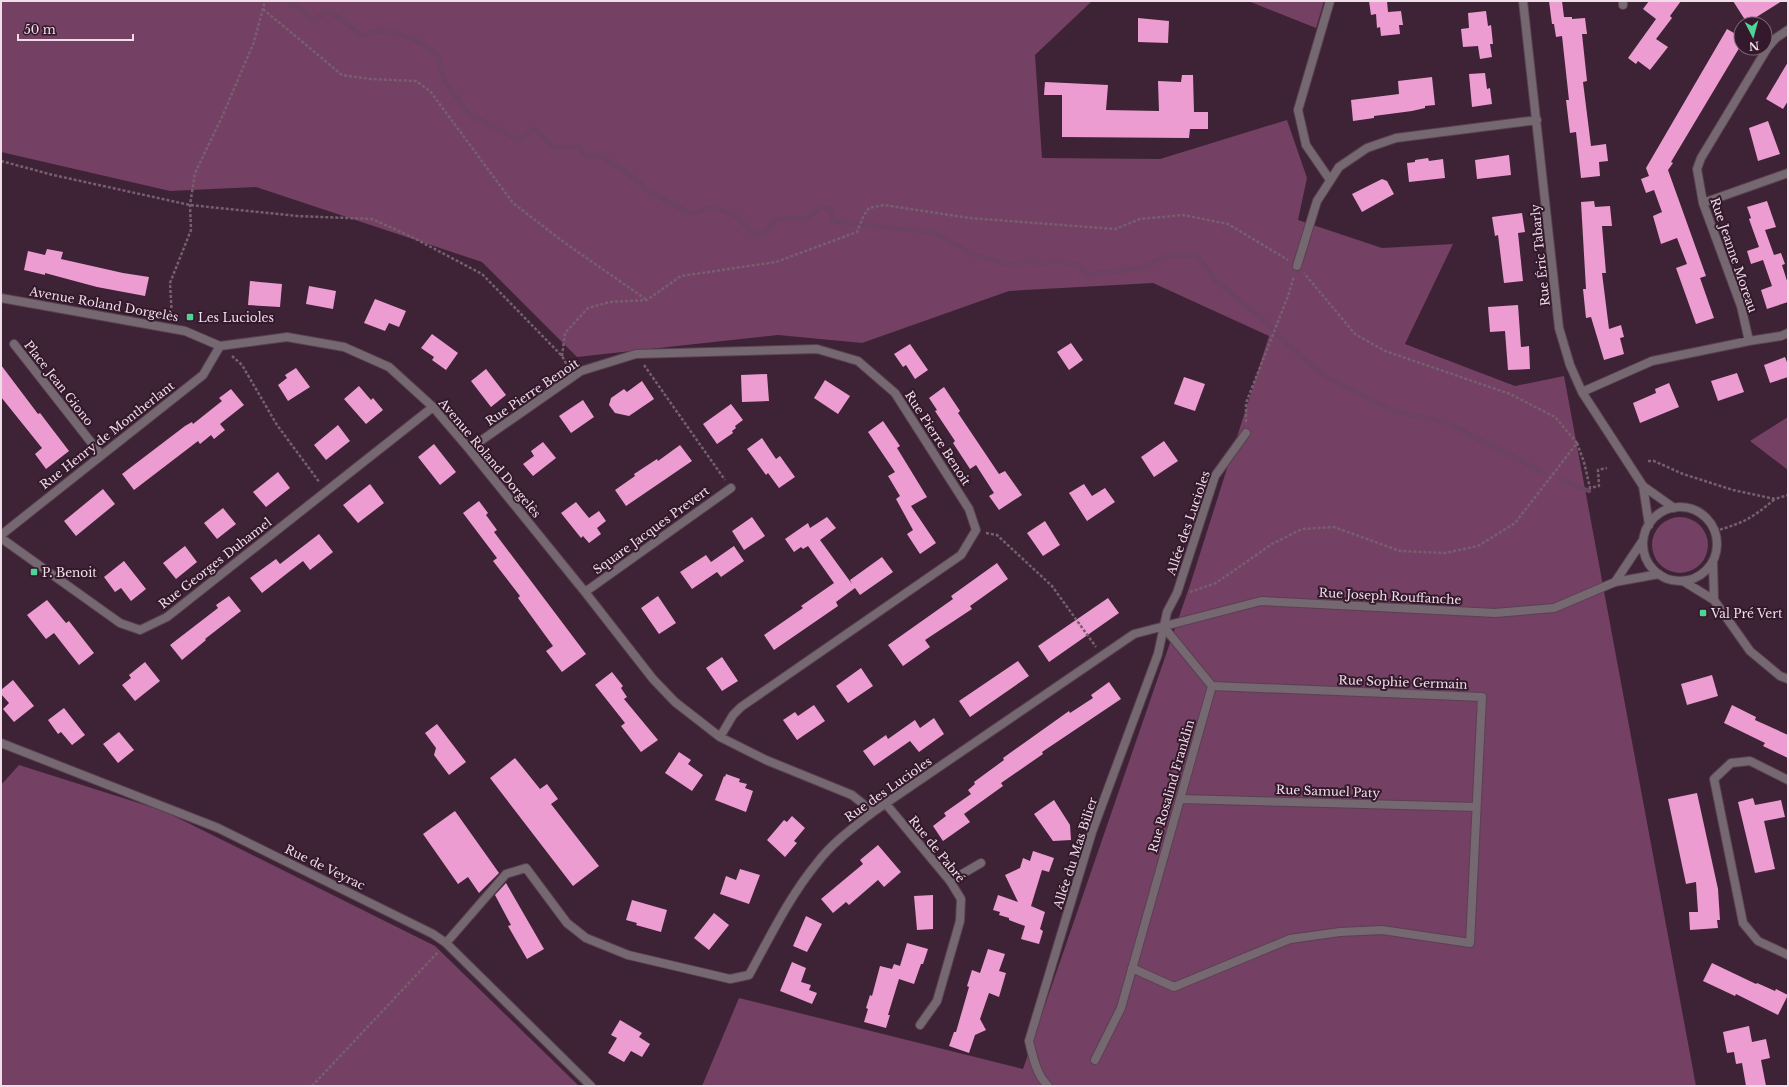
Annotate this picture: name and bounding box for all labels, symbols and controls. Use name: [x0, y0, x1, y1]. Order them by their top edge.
scale bar: [18, 16, 133, 42]
north arrow: [1733, 16, 1773, 56]
text: 50 m: [24, 22, 56, 37]
text: N: [1748, 38, 1760, 54]
street label: Rue Jeanne Moreau: [1707, 196, 1761, 314]
street label: Rue Éric Tabarly: [1526, 203, 1553, 307]
street label: Avenue Roland Dorgelès: [27, 283, 180, 325]
place label: Les Lucioles: [198, 310, 274, 325]
marker: Les Lucioles: [185, 312, 195, 322]
street label: Place Jean Giono: [21, 338, 97, 429]
street label: Rue Pierre Benoit: [482, 355, 582, 429]
street label: Rue Henry de Montherlant: [37, 378, 177, 492]
street label: Rue Pierre Benoit: [902, 388, 974, 488]
street label: Avenue Roland Dorgelès: [435, 395, 544, 521]
street label: Allée des Lucioles: [1163, 469, 1213, 578]
street label: Square Jacques Prevert: [590, 483, 712, 577]
street label: Rue Georges Duhamel: [156, 514, 274, 612]
place label: P. Benoit: [42, 565, 97, 580]
marker: P. Benoit: [29, 567, 39, 577]
street label: Rue Joseph Rouffanche: [1318, 585, 1462, 607]
place label: Val Pré Vert: [1710, 606, 1783, 621]
marker: Val Pré Vert: [1698, 608, 1708, 618]
street label: Rue Sophie Germain: [1338, 672, 1468, 692]
street label: Rue Rosalind Franklin: [1145, 718, 1197, 854]
street label: Rue des Lucioles: [841, 753, 935, 825]
street label: Rue Samuel Paty: [1276, 782, 1381, 800]
street label: Allée du Mas Bilier: [1050, 795, 1100, 912]
street label: Rue de Pabré: [906, 813, 968, 885]
street label: Rue de Veyrac: [282, 841, 368, 893]

